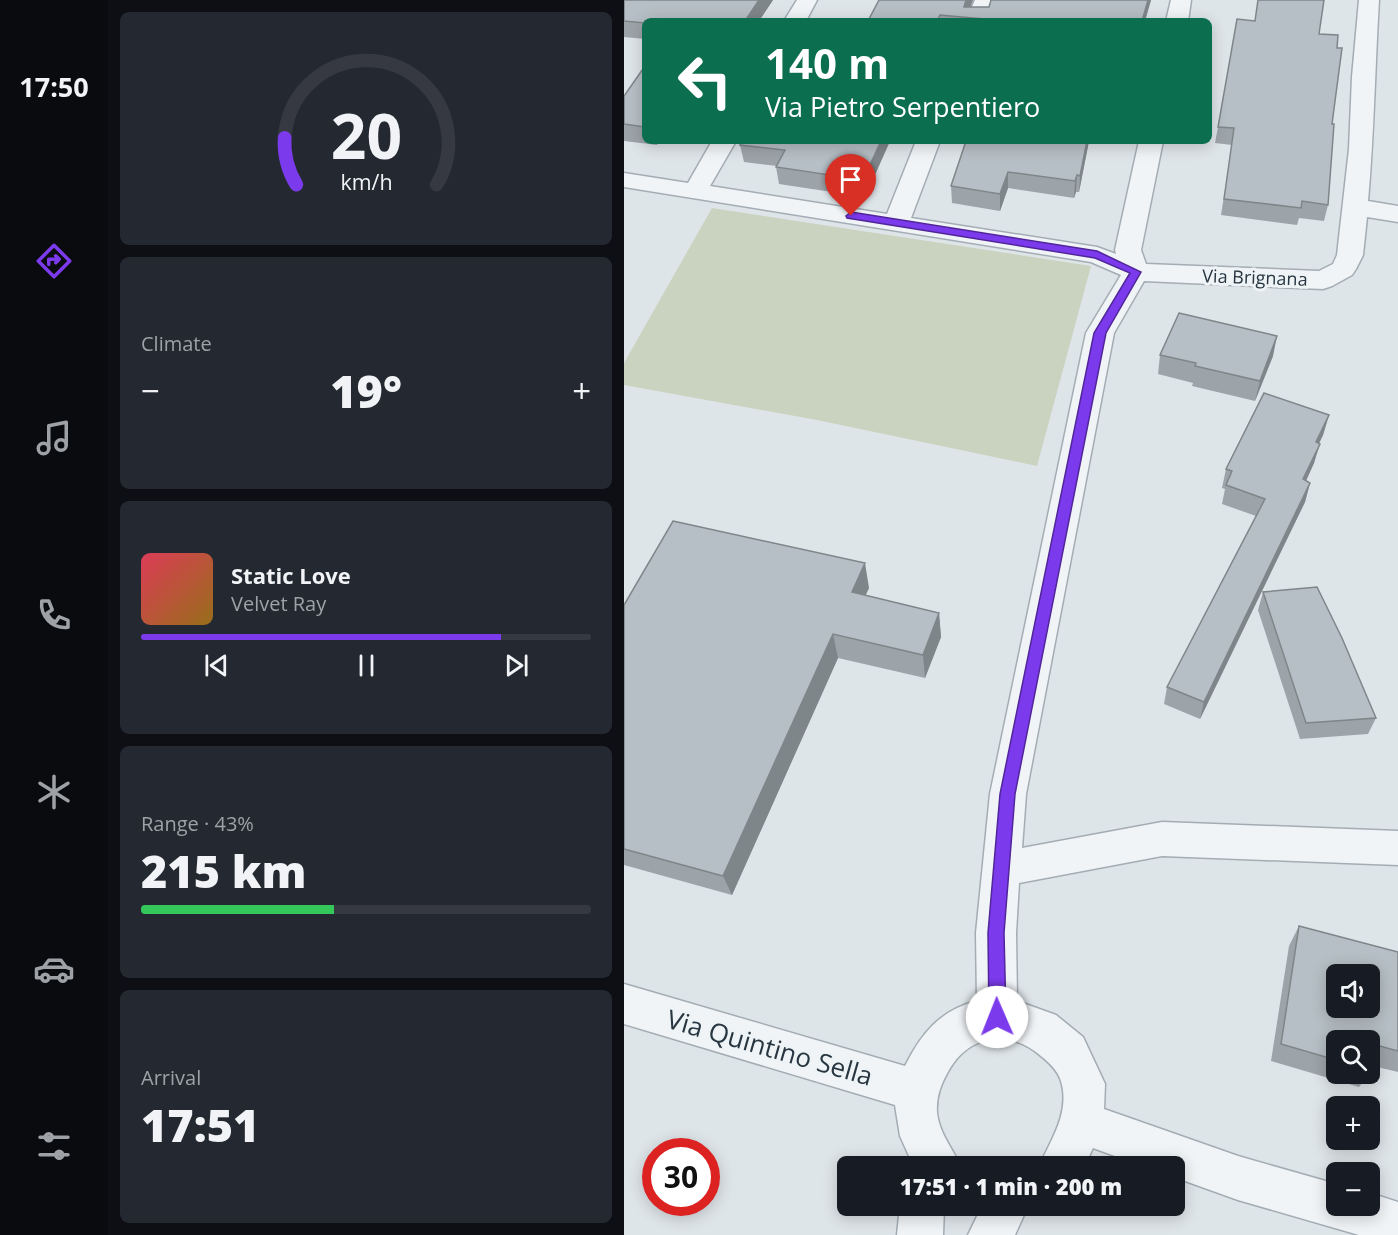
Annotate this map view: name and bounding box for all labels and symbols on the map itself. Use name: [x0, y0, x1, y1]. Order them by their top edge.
pin: [825, 154, 876, 216]
street label: Via Brignana: [1202, 263, 1308, 291]
position arrow: [965, 985, 1029, 1049]
street label: Via Quintino Sella: [663, 1000, 877, 1094]
speed limit sign: 30: [642, 1138, 720, 1216]

